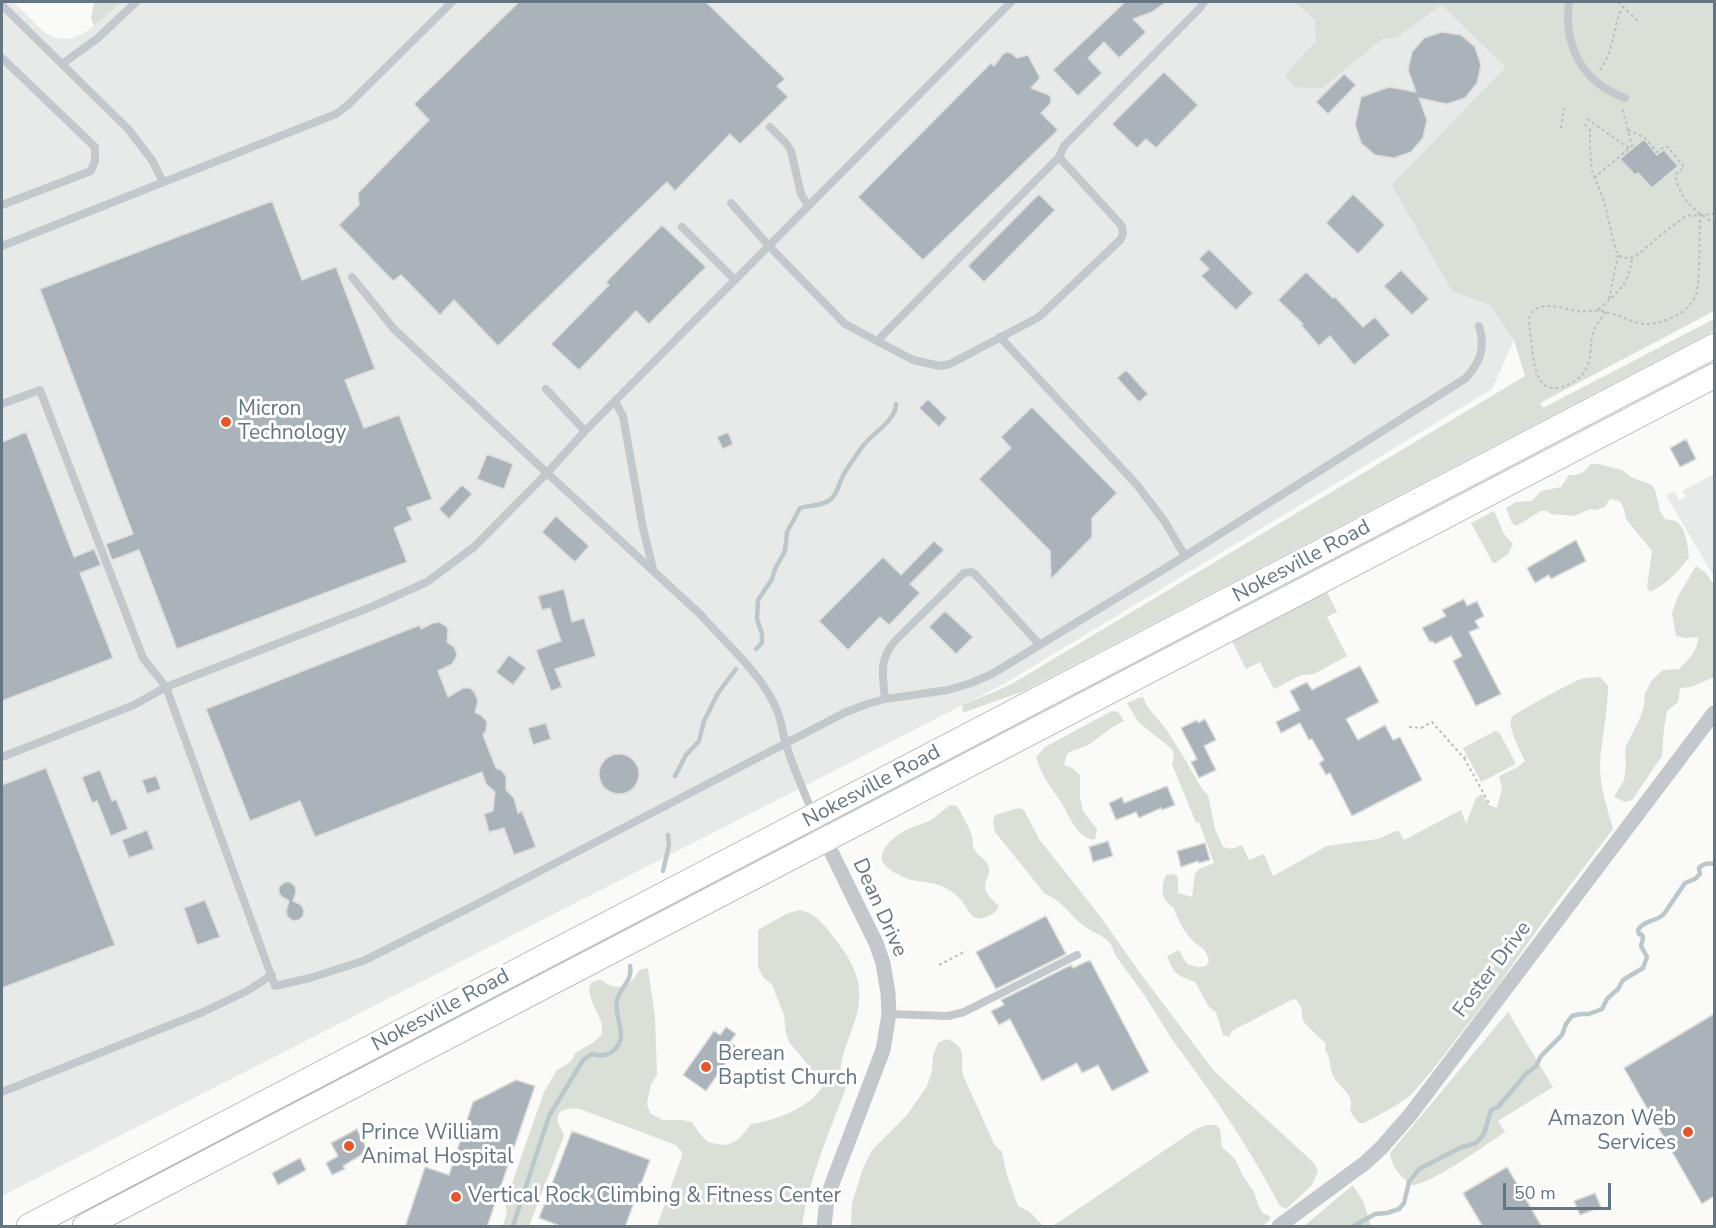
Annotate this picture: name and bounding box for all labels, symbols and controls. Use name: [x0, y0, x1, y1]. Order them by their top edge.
place label: Micron Technology: [238, 397, 346, 447]
marker: Micron Technology: [219, 415, 233, 429]
street label: Nokesville Road: [1229, 515, 1375, 609]
street label: Nokesville Road: [799, 740, 945, 834]
street label: Dean Drive: [846, 855, 912, 961]
street label: Foster Drive: [1449, 917, 1537, 1023]
street label: Nokesville Road: [368, 964, 514, 1058]
place label: Berean Baptist Church: [718, 1042, 857, 1092]
marker: Berean Baptist Church: [699, 1060, 713, 1074]
place label: Amazon Web Services: [1548, 1107, 1676, 1157]
place label: Prince William Animal Hospital: [361, 1121, 513, 1171]
marker: Amazon Web Services: [1681, 1125, 1695, 1139]
marker: Prince William Animal Hospital: [342, 1139, 356, 1153]
scale bar: [1506, 1171, 1614, 1209]
text: 50 m: [1514, 1181, 1556, 1205]
place label: Vertical Rock Climbing & Fitness Center: [468, 1184, 841, 1210]
marker: Vertical Rock Climbing & Fitness Center: [449, 1190, 463, 1204]

